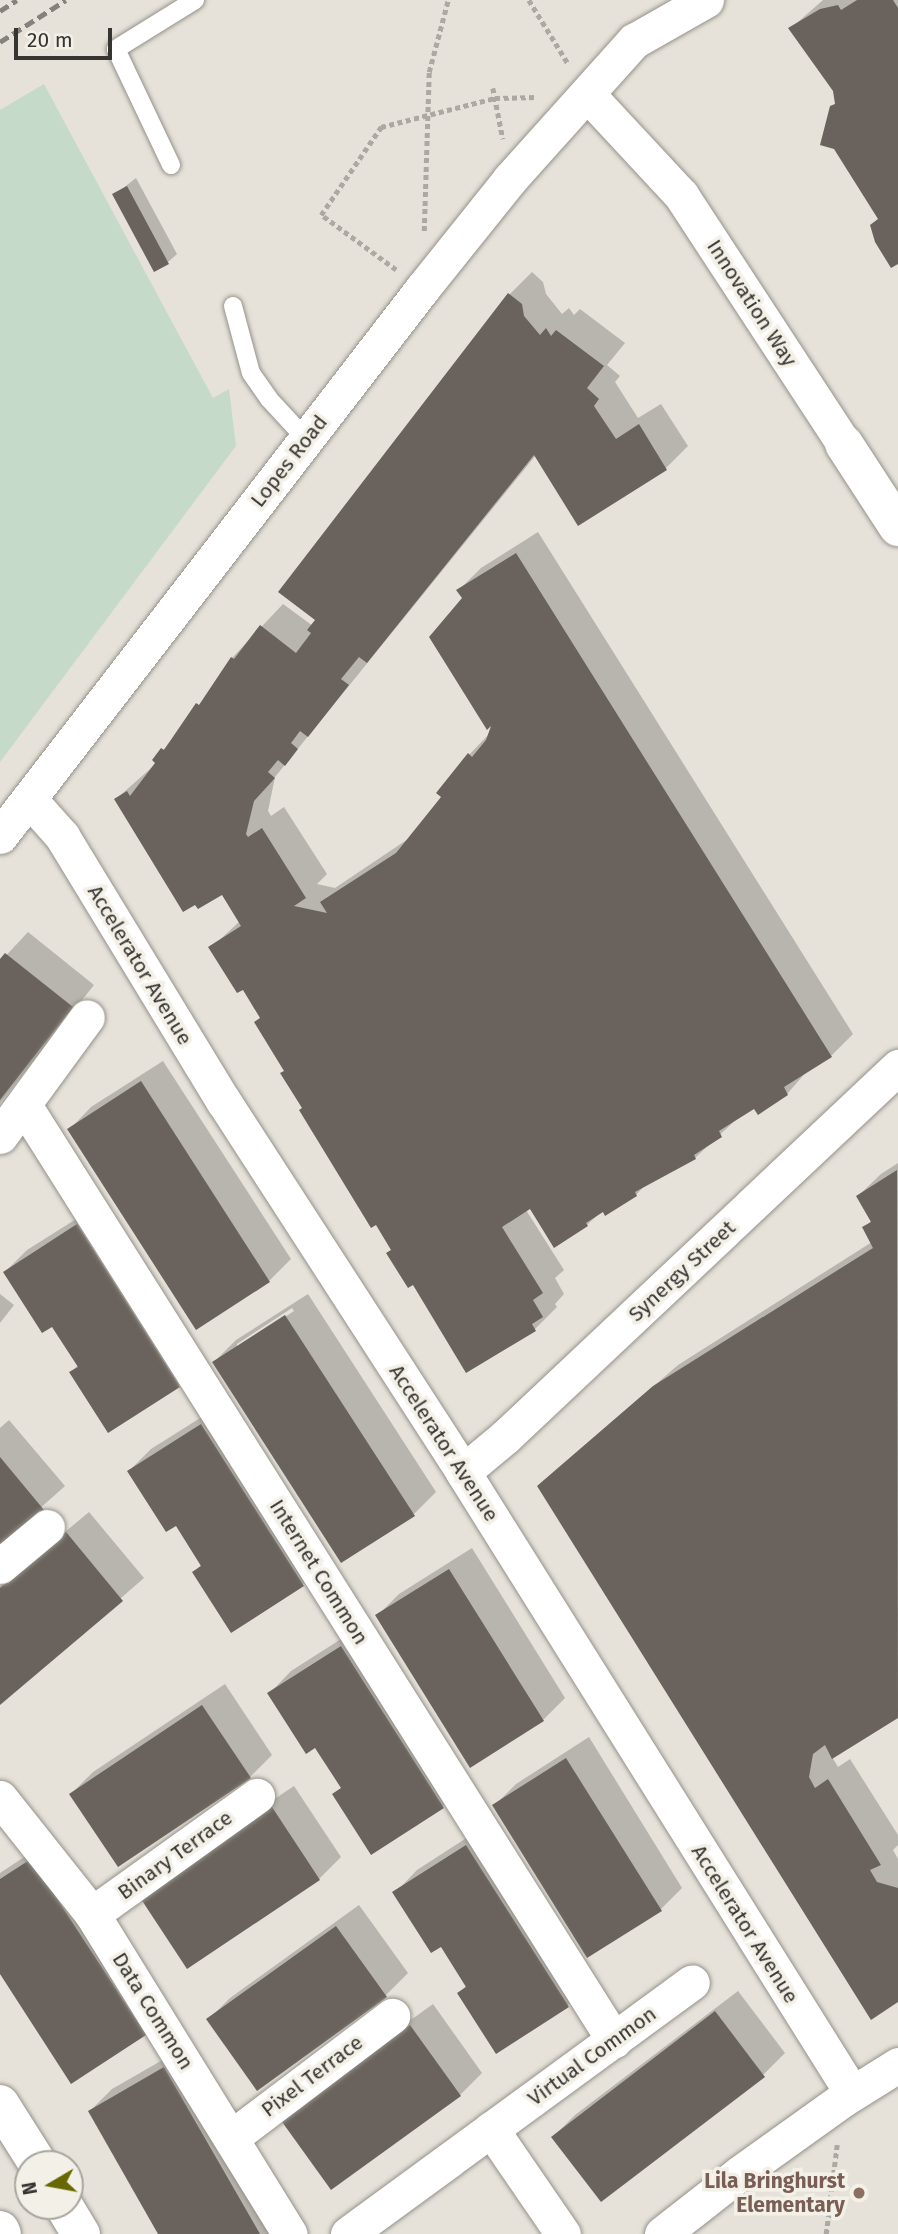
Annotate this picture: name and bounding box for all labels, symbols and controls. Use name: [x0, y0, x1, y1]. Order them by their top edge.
scale bar: [18, 14, 116, 58]
text: 20 m: [27, 27, 73, 53]
street label: Innovation Way: [702, 235, 802, 371]
street label: Lopes Road: [245, 410, 333, 512]
street label: Accelerator Avenue: [82, 881, 198, 1049]
street label: Synergy Street: [623, 1215, 741, 1327]
street label: Accelerator Avenue: [384, 1360, 504, 1526]
street label: Internet Common: [264, 1495, 374, 1649]
street label: Binary Terrace: [113, 1805, 237, 1905]
street label: Accelerator Avenue: [686, 1840, 804, 2008]
street label: Data Common: [107, 1948, 199, 2074]
street label: Virtual Common: [523, 2001, 661, 2111]
street label: Pixel Terrace: [256, 2030, 368, 2122]
north arrow: [14, 2150, 84, 2220]
place label: Lila Bringhurst Elementary: [704, 2168, 845, 2218]
text: N: [17, 2180, 42, 2197]
marker: Lila Bringhurst Elementary: [851, 2185, 867, 2201]

